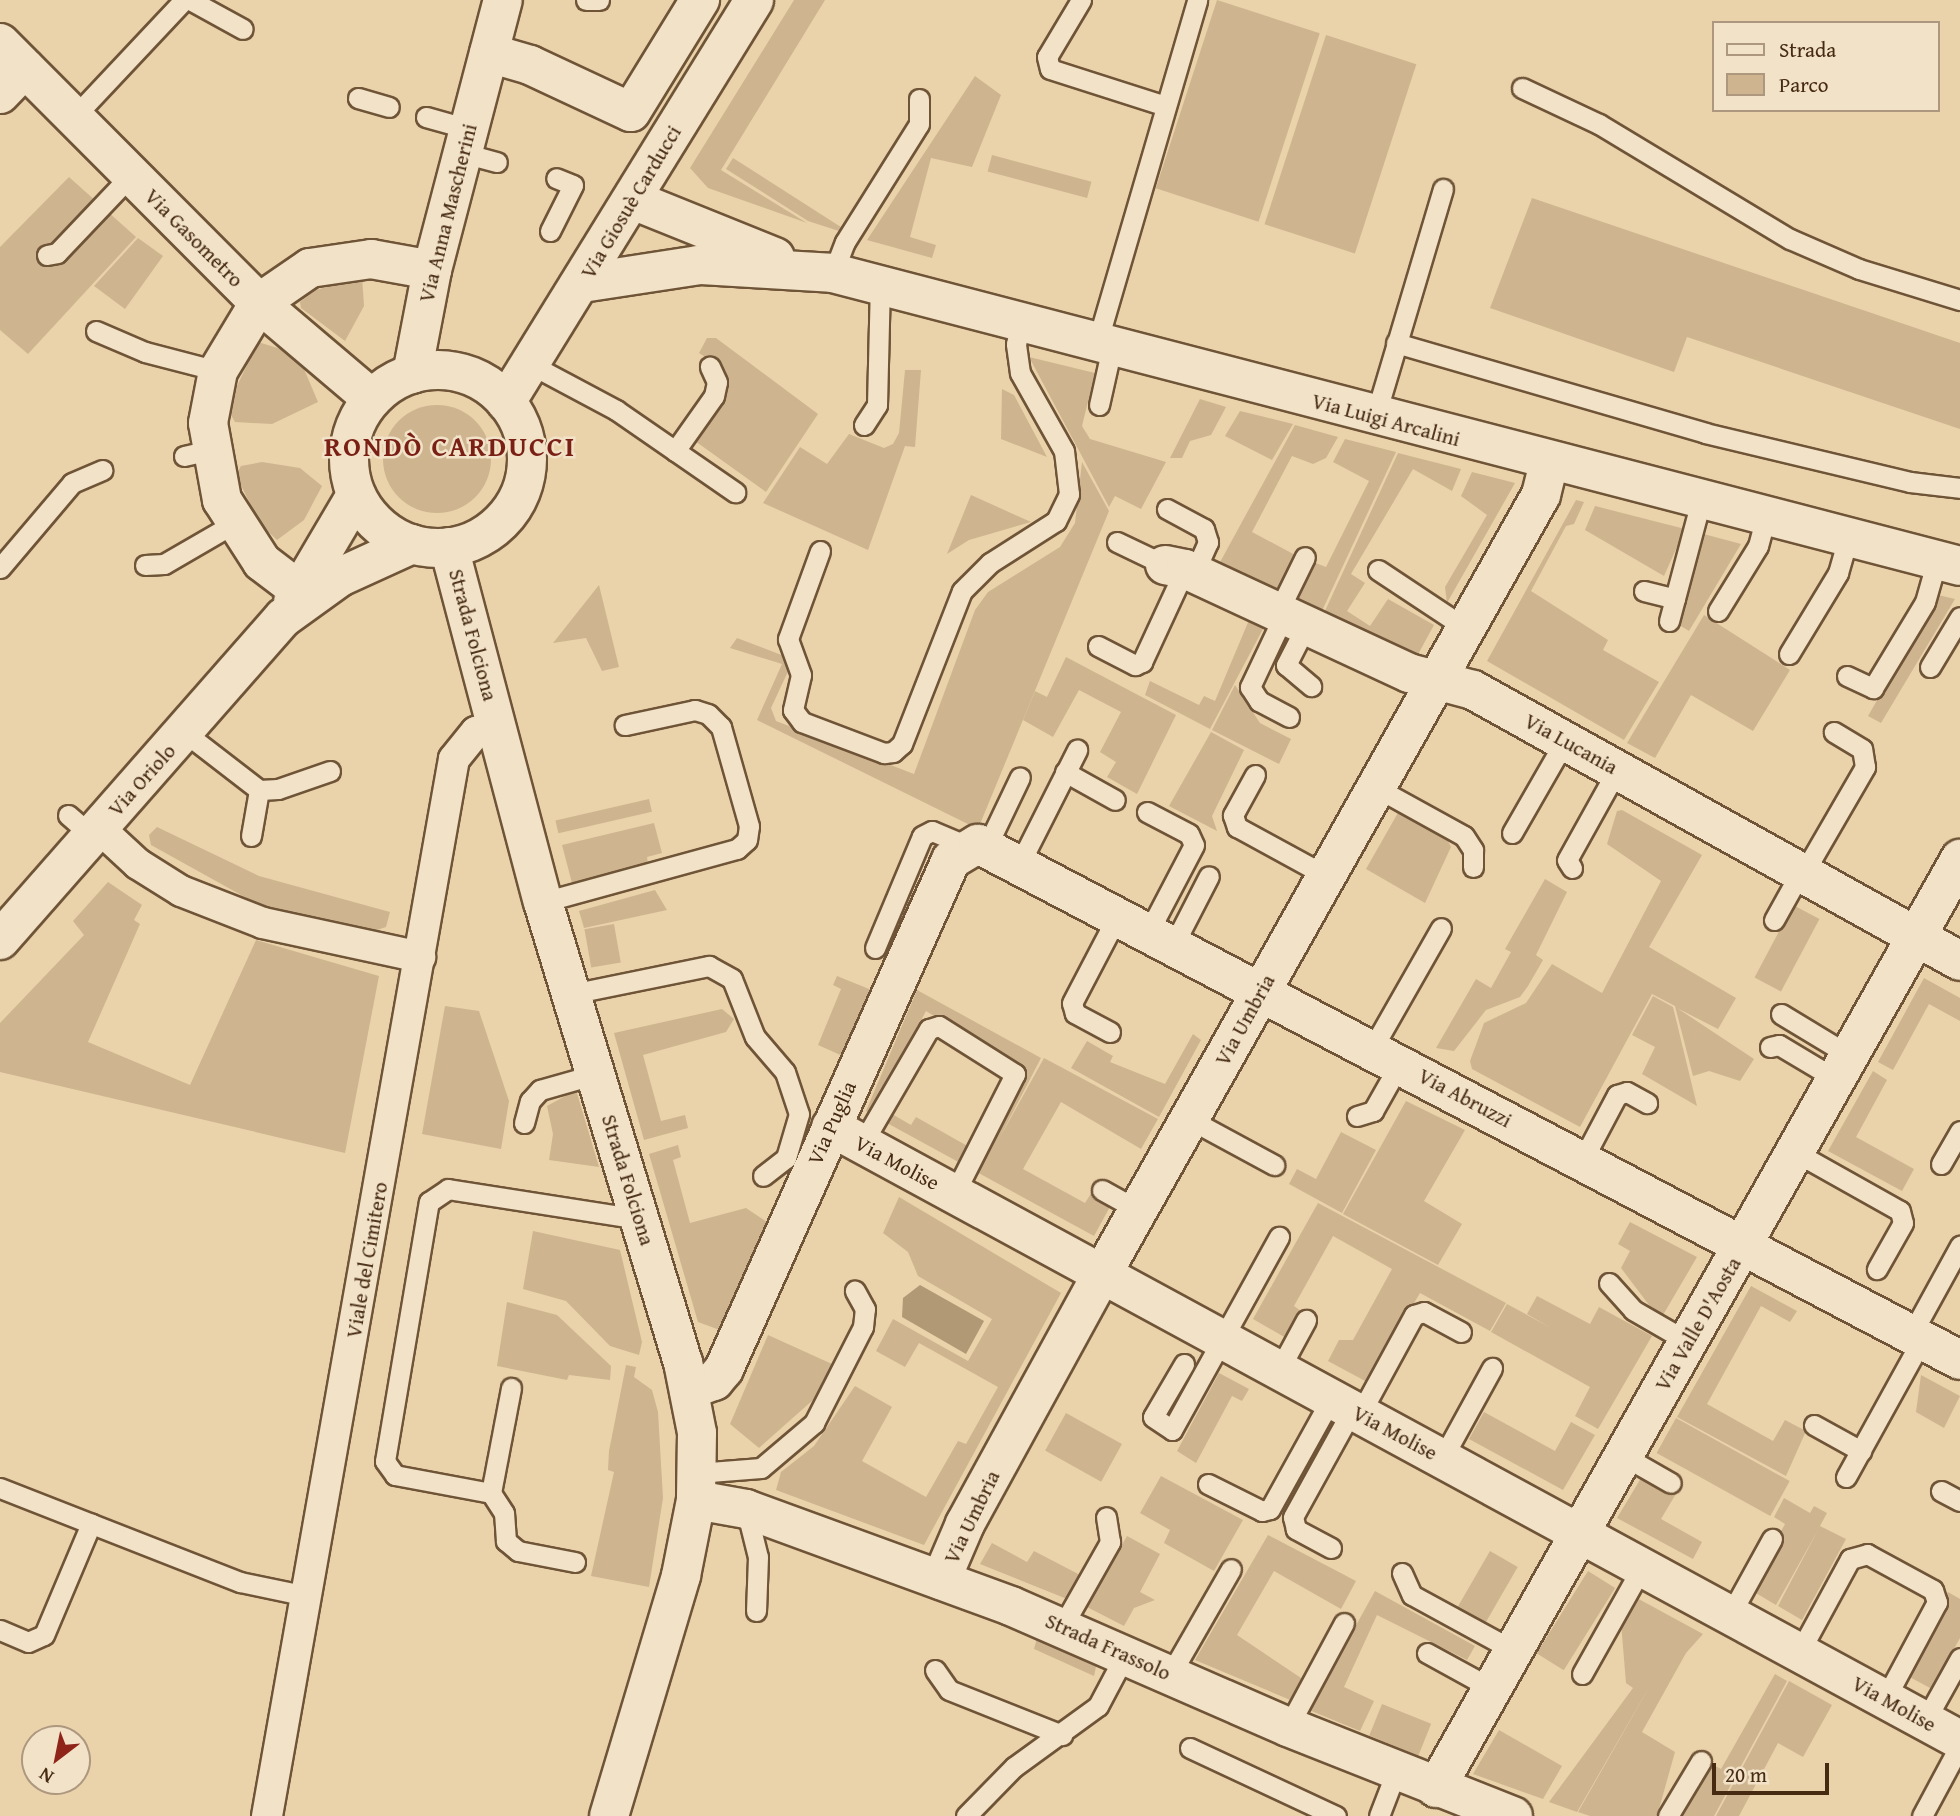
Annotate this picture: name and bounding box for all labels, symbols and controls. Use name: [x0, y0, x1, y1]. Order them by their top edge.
legend: [1712, 21, 1939, 112]
text: Strada: [1779, 34, 1836, 65]
text: Parco: [1779, 69, 1829, 100]
street label: Via Anna Mascherini: [414, 121, 482, 305]
street label: Via Giosuè Carducci: [575, 121, 687, 283]
street label: Via Gasometro: [139, 183, 249, 293]
street label: Via Luigi Arcalini: [1309, 388, 1463, 452]
district label: RONDÒ CARDUCCI: [326, 429, 574, 463]
street label: Strada Folciona: [443, 566, 503, 704]
street label: Via Lucania: [1520, 708, 1622, 780]
street label: Via Oriolo: [103, 739, 181, 821]
street label: Via Umbria: [1210, 970, 1280, 1070]
street label: Via Abruzzi: [1414, 1063, 1516, 1133]
street label: Via Puglia: [802, 1077, 862, 1169]
street label: Strada Folciona: [596, 1112, 660, 1248]
street label: Via Molise: [850, 1130, 944, 1196]
street label: Viale del Cimitero: [341, 1180, 393, 1340]
street label: Via Valle D'Aosta: [1650, 1253, 1746, 1395]
street label: Via Molise: [1348, 1400, 1442, 1466]
street label: Via Umbria: [939, 1466, 1005, 1568]
street label: Strada Frassolo: [1041, 1608, 1175, 1686]
street label: Via Molise: [1848, 1671, 1940, 1737]
north arrow: [21, 1725, 91, 1795]
scale bar: [1715, 1750, 1832, 1794]
text: 20 m: [1725, 1759, 1767, 1790]
text: N: [33, 1761, 59, 1791]

